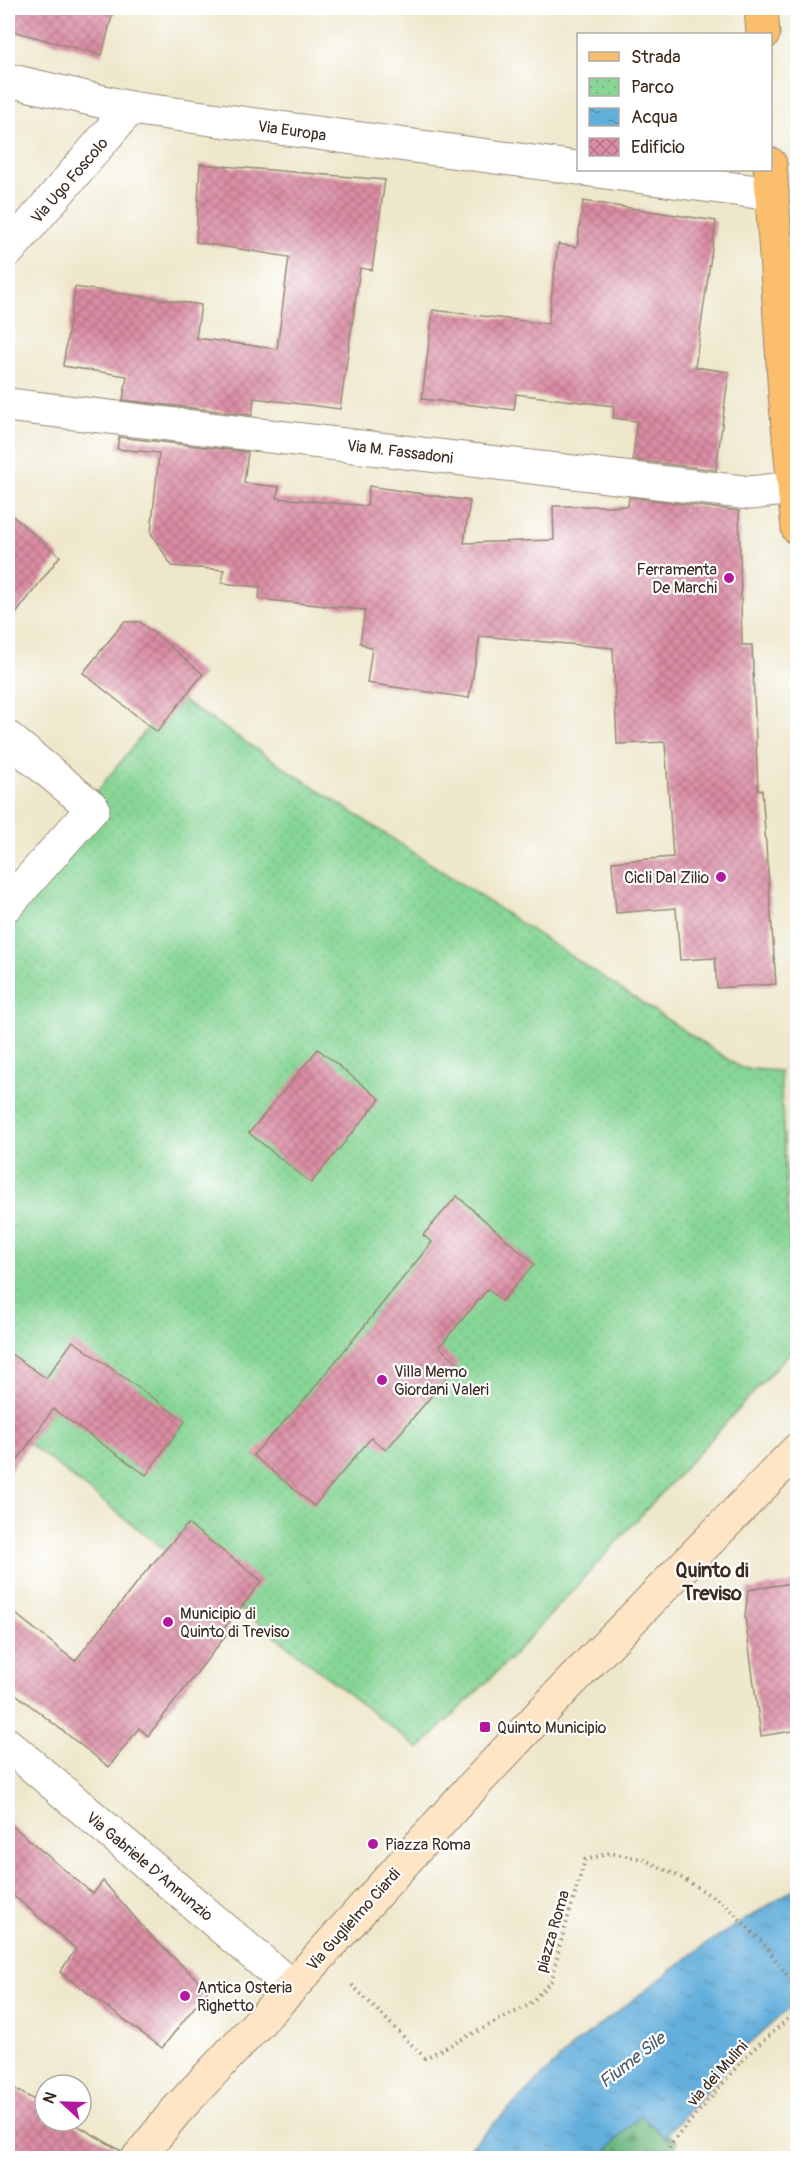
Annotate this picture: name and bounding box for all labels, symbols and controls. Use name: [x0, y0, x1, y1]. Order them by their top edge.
legend: [577, 33, 772, 171]
text: Strada: [631, 46, 681, 69]
text: Parco: [631, 76, 674, 99]
text: Acqua: [631, 106, 678, 129]
street label: Via Europa: [256, 116, 327, 146]
street label: Via Ugo Foscolo: [27, 133, 113, 228]
text: Edificio: [631, 136, 685, 159]
street label: Via M. Fassadoni: [346, 436, 454, 468]
place label: Ferramenta De Marchi: [637, 560, 717, 598]
marker: Ferramenta De Marchi: [722, 571, 736, 585]
place label: Cicli Dal Zilio: [624, 868, 709, 888]
marker: Cicli Dal Zilio: [714, 870, 728, 884]
place label: Villa Memo Giordani Valeri: [394, 1362, 489, 1400]
marker: Villa Memo Giordani Valeri: [375, 1373, 389, 1387]
district label: Quinto di Treviso: [675, 1558, 749, 1606]
place label: Municipio di Quinto di Treviso: [180, 1604, 290, 1642]
marker: Municipio di Quinto di Treviso: [161, 1615, 175, 1629]
place label: Quinto Municipio: [497, 1718, 607, 1738]
marker: Quinto Municipio: [478, 1720, 492, 1734]
street label: Via Gabriele D'Annunzio: [82, 1808, 217, 1926]
place label: Piazza Roma: [385, 1835, 471, 1855]
marker: Piazza Roma: [366, 1837, 380, 1851]
street label: Via Guglielmo Ciardi: [303, 1864, 405, 1975]
street label: piazza Roma: [532, 1888, 574, 1975]
place label: Antica Osteria Righetto: [197, 1978, 292, 2016]
marker: Antica Osteria Righetto: [178, 1989, 192, 2003]
water label: Fiume Sile: [594, 2026, 672, 2094]
street label: via dei Mulini: [682, 2037, 752, 2111]
north arrow: [33, 2073, 93, 2133]
text: N: [39, 2089, 61, 2107]

